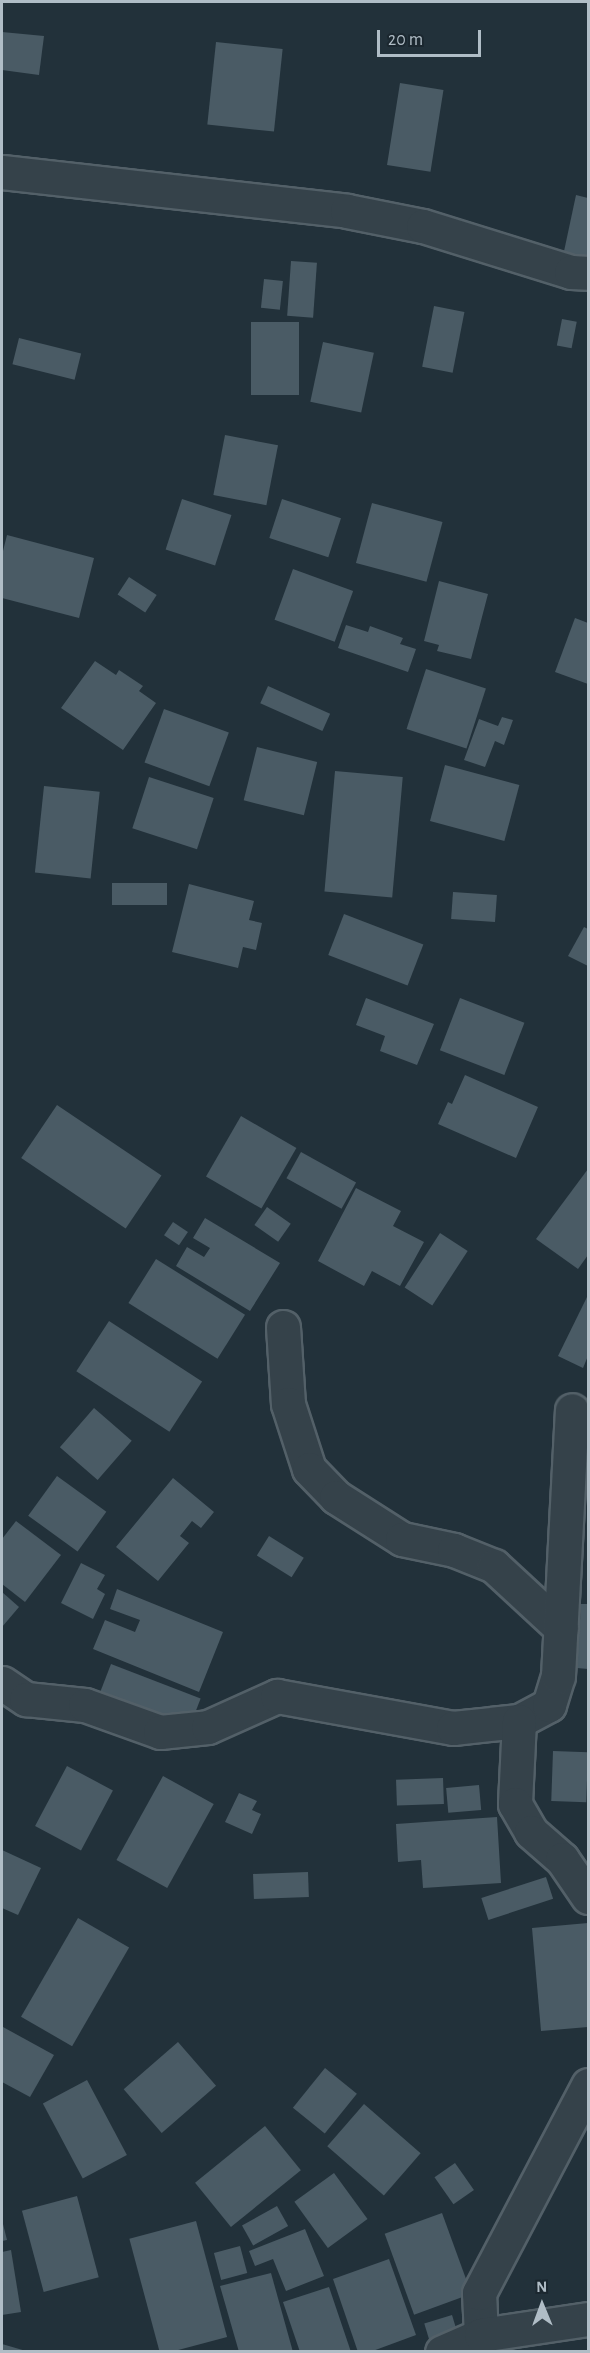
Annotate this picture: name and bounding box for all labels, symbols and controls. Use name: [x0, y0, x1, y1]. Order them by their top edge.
scale bar: [380, 18, 484, 56]
text: 20 m: [388, 31, 423, 49]
north arrow: [512, 2275, 572, 2335]
text: N: [536, 2279, 547, 2295]

